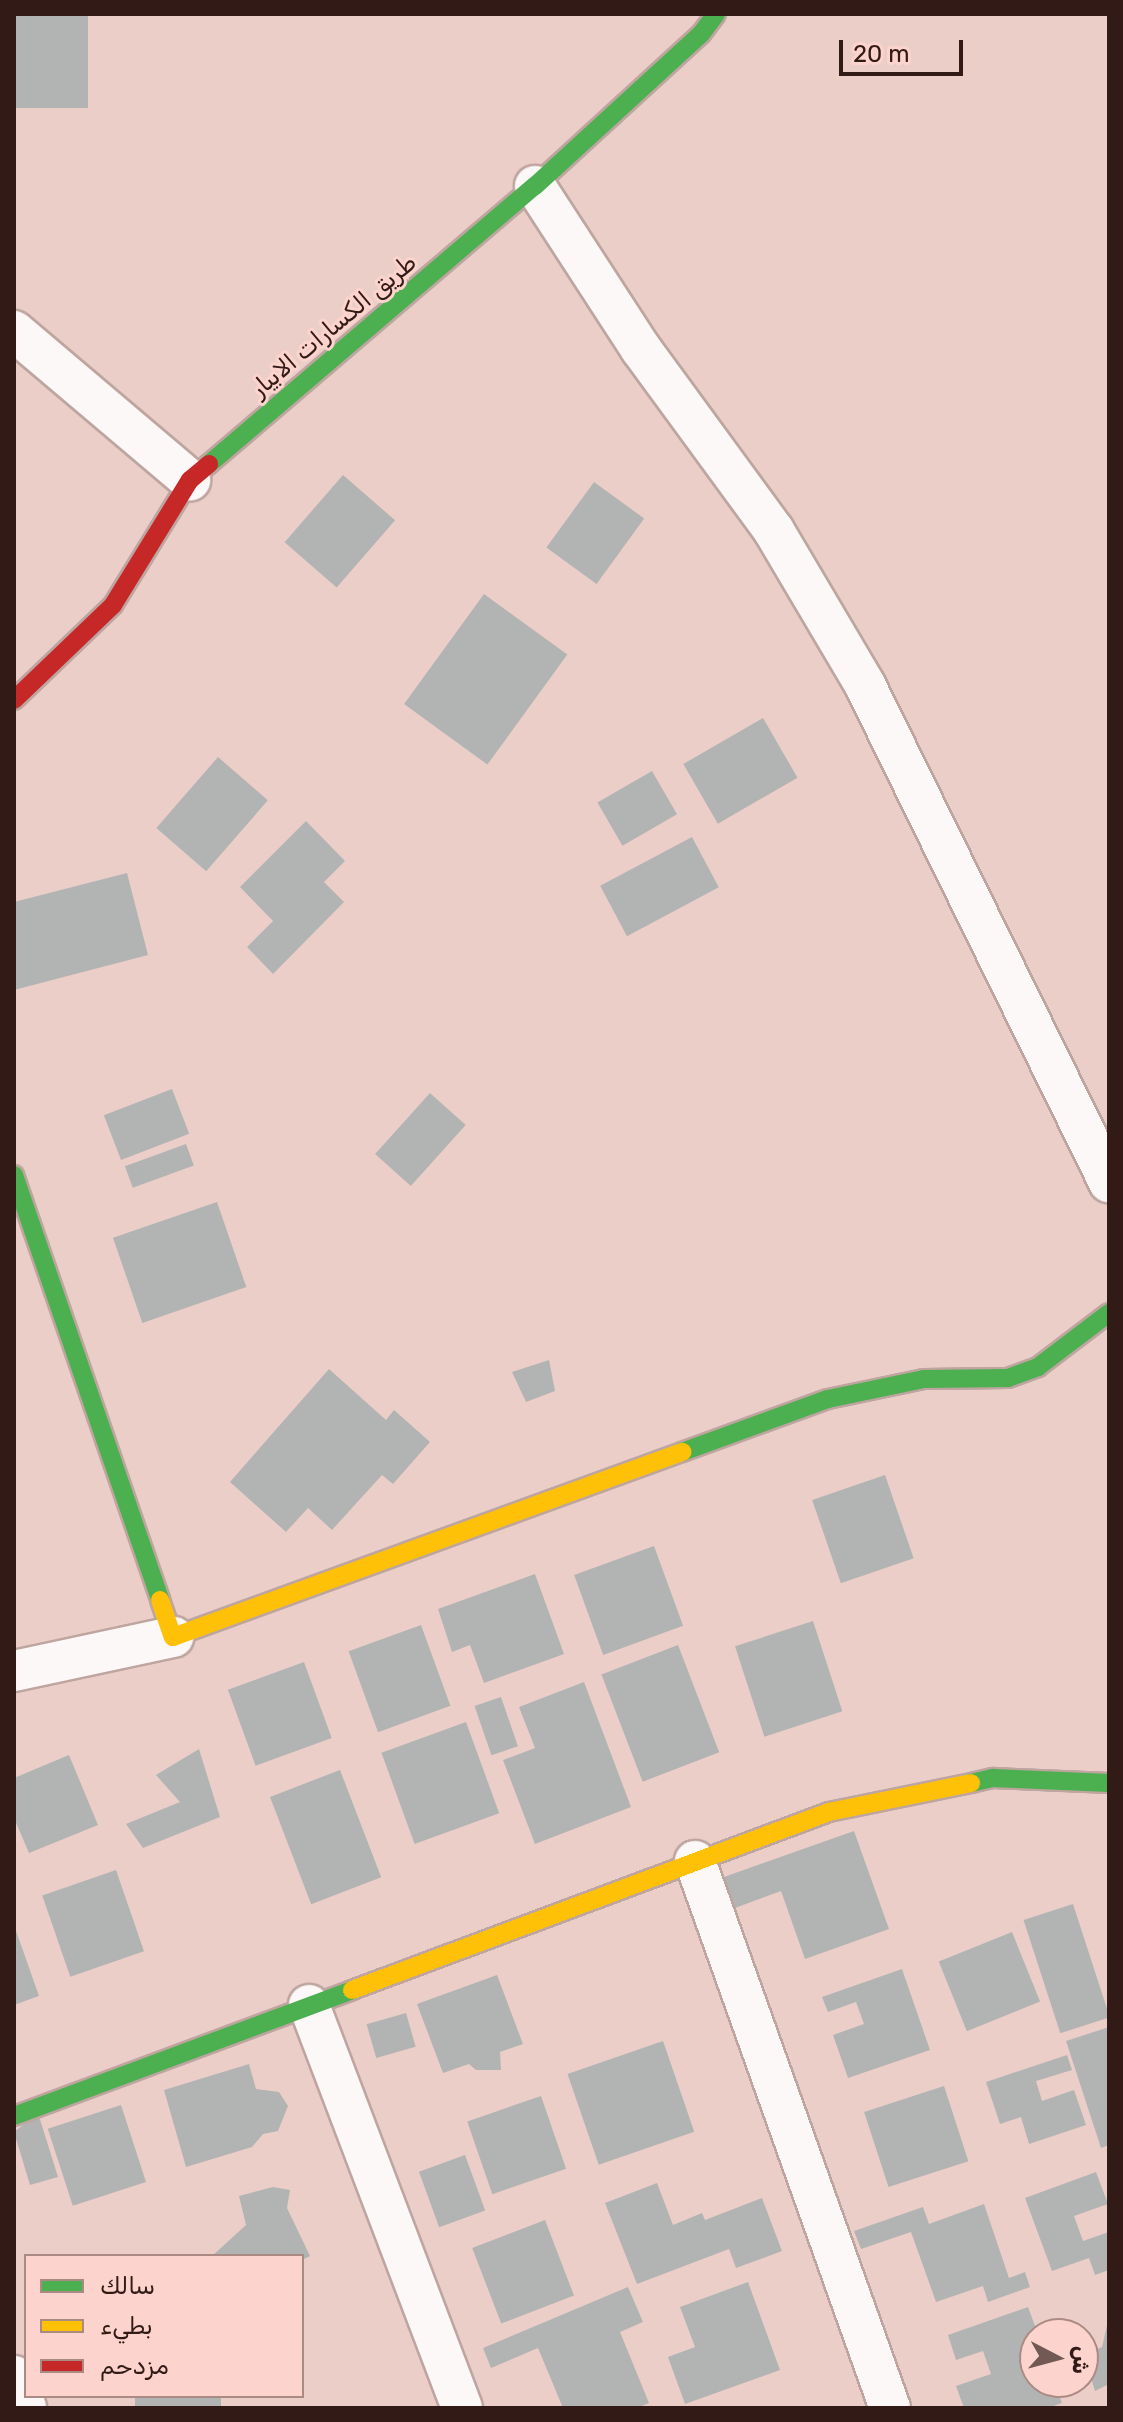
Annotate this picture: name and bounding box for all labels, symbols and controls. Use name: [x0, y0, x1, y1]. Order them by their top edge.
scale bar: [843, 24, 967, 74]
text: 20 m: [853, 40, 910, 68]
street label: طريق الكسارات الابيار: [245, 248, 423, 404]
legend: [24, 2254, 304, 2398]
text: سالك: [100, 2272, 155, 2300]
text: بطيء: [100, 2312, 153, 2340]
north arrow: [1019, 2318, 1099, 2398]
text: ش: [1066, 2345, 1096, 2376]
text: مزدحم: [100, 2352, 169, 2380]

